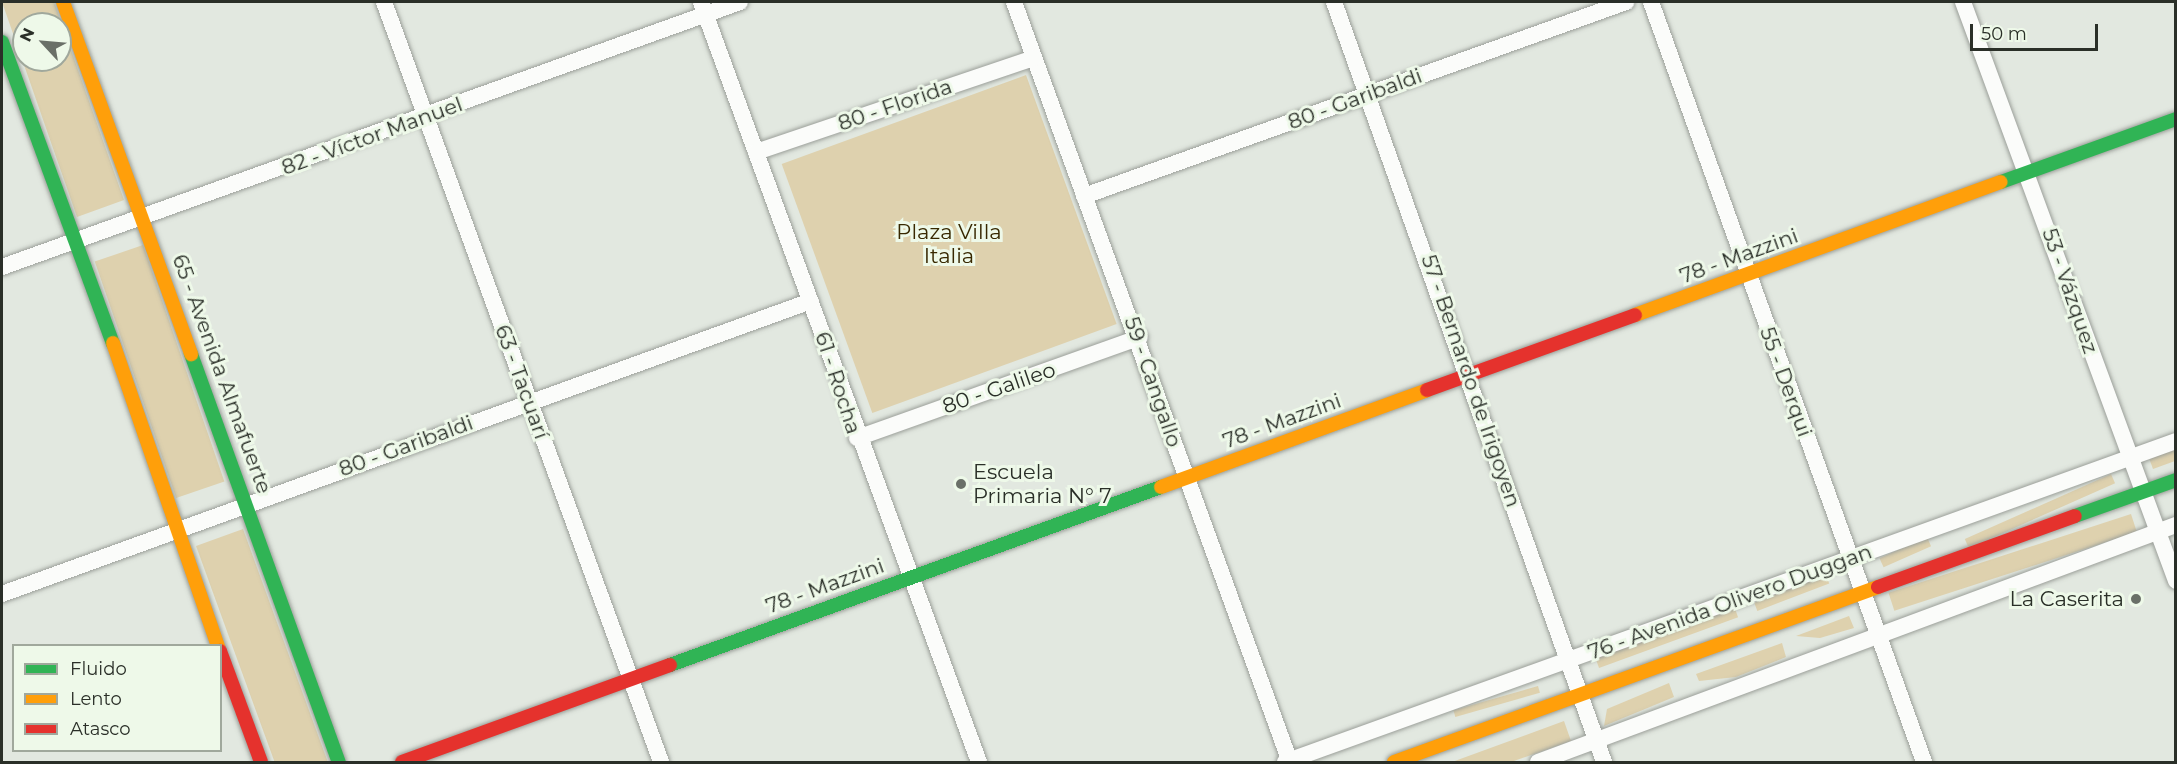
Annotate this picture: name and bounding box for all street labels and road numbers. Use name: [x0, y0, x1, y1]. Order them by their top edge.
street label: 80 - Garibaldi: [1284, 63, 1426, 135]
street label: 80 - Florida: [835, 74, 955, 136]
street label: 82 - Víctor Manuel: [278, 92, 466, 180]
street label: 78 - Mazzini: [1677, 223, 1801, 289]
street label: 53 - Vázquez: [2037, 225, 2103, 357]
street label: 65 - Avenida Almafuerte: [167, 251, 277, 497]
street label: 57 - Bernardo de Irigoyen: [1416, 251, 1526, 511]
street label: 59 - Cangallo: [1119, 313, 1187, 451]
street label: 63 - Tacuarí: [490, 321, 554, 443]
street label: 55 - Derqui: [1755, 324, 1817, 440]
street label: 61 - Rocha: [810, 329, 866, 437]
street label: 80 - Galileo: [939, 357, 1059, 419]
street label: 78 - Mazzini: [1220, 388, 1344, 454]
street label: 80 - Garibaldi: [335, 410, 477, 482]
street label: 76 - Avenida Olivero Duggan: [1585, 539, 1875, 665]
street label: 78 - Mazzini: [763, 553, 887, 619]

